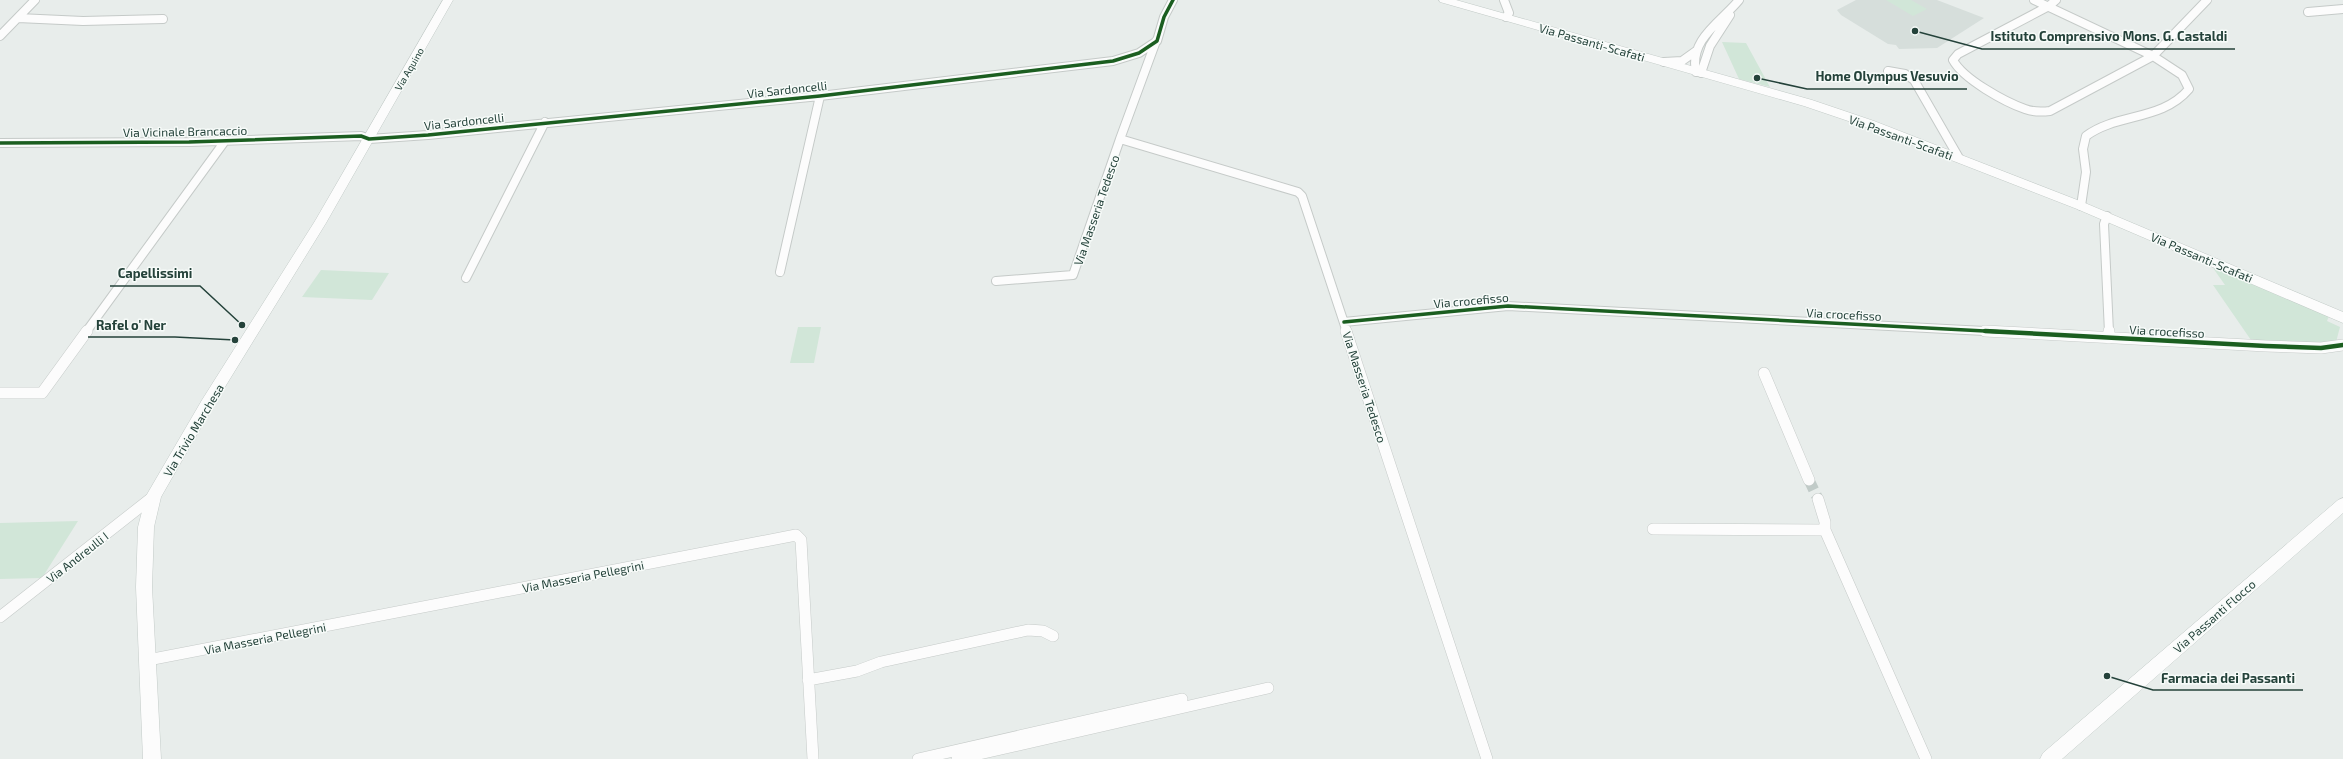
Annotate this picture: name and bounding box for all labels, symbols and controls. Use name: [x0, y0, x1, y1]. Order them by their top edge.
street label: Via Passanti-Scafati: [1537, 20, 1647, 64]
callout: Istituto Comprensivo Mons. G. Castaldi: [1982, 24, 2235, 49]
text: Istituto Comprensivo Mons. G. Castaldi: [1991, 28, 2227, 44]
street label: Via Aquino: [392, 45, 426, 93]
callout: Home Olympus Vesuvio: [1807, 64, 1967, 89]
text: Home Olympus Vesuvio: [1815, 68, 1959, 84]
street label: Via Sardoncelli: [746, 78, 828, 100]
street label: Via Sardoncelli: [423, 110, 505, 132]
street label: Via Passanti-Scafati: [1847, 112, 1955, 162]
street label: Via Vicinale Brancaccio: [123, 123, 247, 139]
street label: Via Masseria Tedesco: [1070, 153, 1122, 267]
street label: Via Passanti-Scafati: [2149, 229, 2255, 285]
callout: Capellissimi: [110, 261, 200, 286]
text: Capellissimi: [118, 265, 192, 281]
street label: Via crocefisso: [1433, 290, 1509, 310]
street label: Via crocefisso: [1806, 305, 1882, 323]
callout: Rafel o' Ner: [88, 312, 175, 337]
text: Rafel o' Ner: [96, 317, 167, 333]
street label: Via crocefisso: [2129, 322, 2205, 340]
street label: Via Masseria Tedesco: [1340, 330, 1390, 445]
street label: Via Trivio Marchesa: [160, 381, 226, 479]
street label: Via Andreulli I: [43, 529, 111, 585]
street label: Via Masseria Pellegrini: [521, 557, 645, 595]
street label: Via Passanti Flocco: [2170, 576, 2258, 656]
street label: Via Masseria Pellegrini: [203, 619, 327, 657]
callout: Farmacia dei Passanti: [2153, 665, 2303, 690]
text: Farmacia dei Passanti: [2161, 670, 2295, 686]

